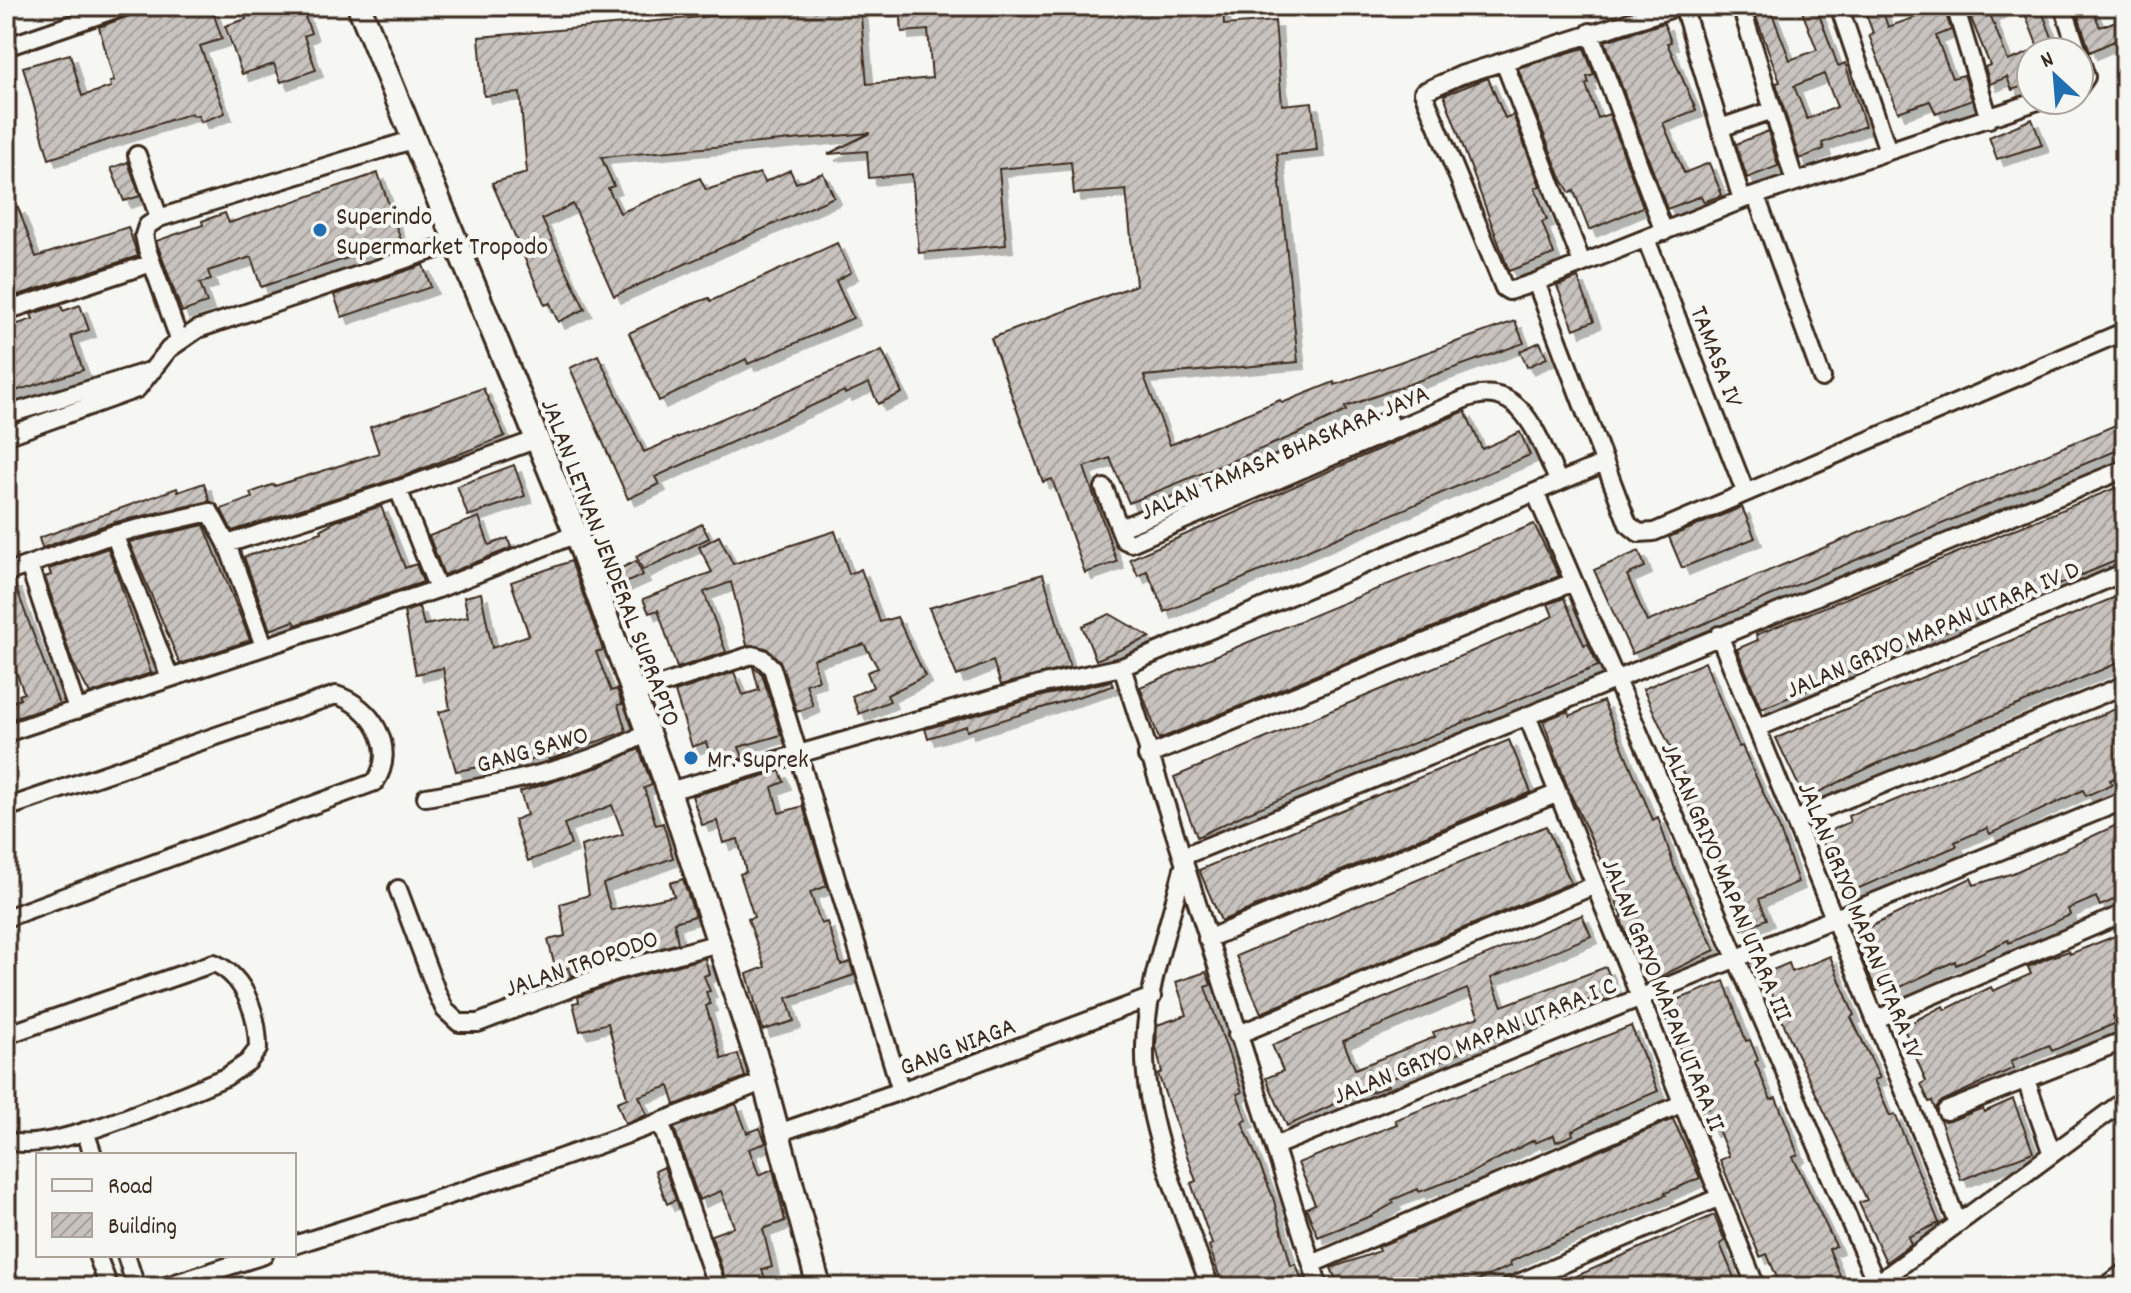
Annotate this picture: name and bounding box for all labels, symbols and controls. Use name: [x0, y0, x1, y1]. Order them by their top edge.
north arrow: [2015, 36, 2095, 116]
text: N: [2036, 45, 2060, 77]
place label: Superindo Supermarket Tropodo: [336, 200, 548, 267]
marker: Superindo Supermarket Tropodo: [311, 221, 329, 239]
street label: TAMASA IV: [1678, 301, 1751, 414]
street label: JALAN TAMASA BHASKARA JAYA: [1135, 377, 1436, 532]
street label: JALAN LETNAN JENDERAL SUPRAPTO: [529, 394, 688, 733]
street label: JALAN GRIYO MAPAN UTARA IV D: [1781, 553, 2086, 710]
street label: GANG SAWO: [473, 718, 593, 785]
street label: JALAN GRIYO MAPAN UTARA III: [1655, 737, 1801, 1025]
place label: Mr. Suprek: [707, 743, 809, 780]
marker: Mr. Suprek: [682, 749, 700, 767]
street label: JALAN GRIYO MAPAN UTARA IV: [1786, 777, 1932, 1066]
street label: JALAN GRIYO MAPAN UTARA II: [1596, 853, 1734, 1135]
street label: JALAN TROPODO: [500, 922, 664, 1009]
street label: JALAN GRIYO MAPAN UTARA I C: [1328, 968, 1623, 1116]
street label: GANG NIAGA: [895, 1009, 1022, 1087]
legend: [36, 1153, 296, 1257]
text: Road: [108, 1171, 153, 1205]
text: Building: [108, 1211, 177, 1245]

